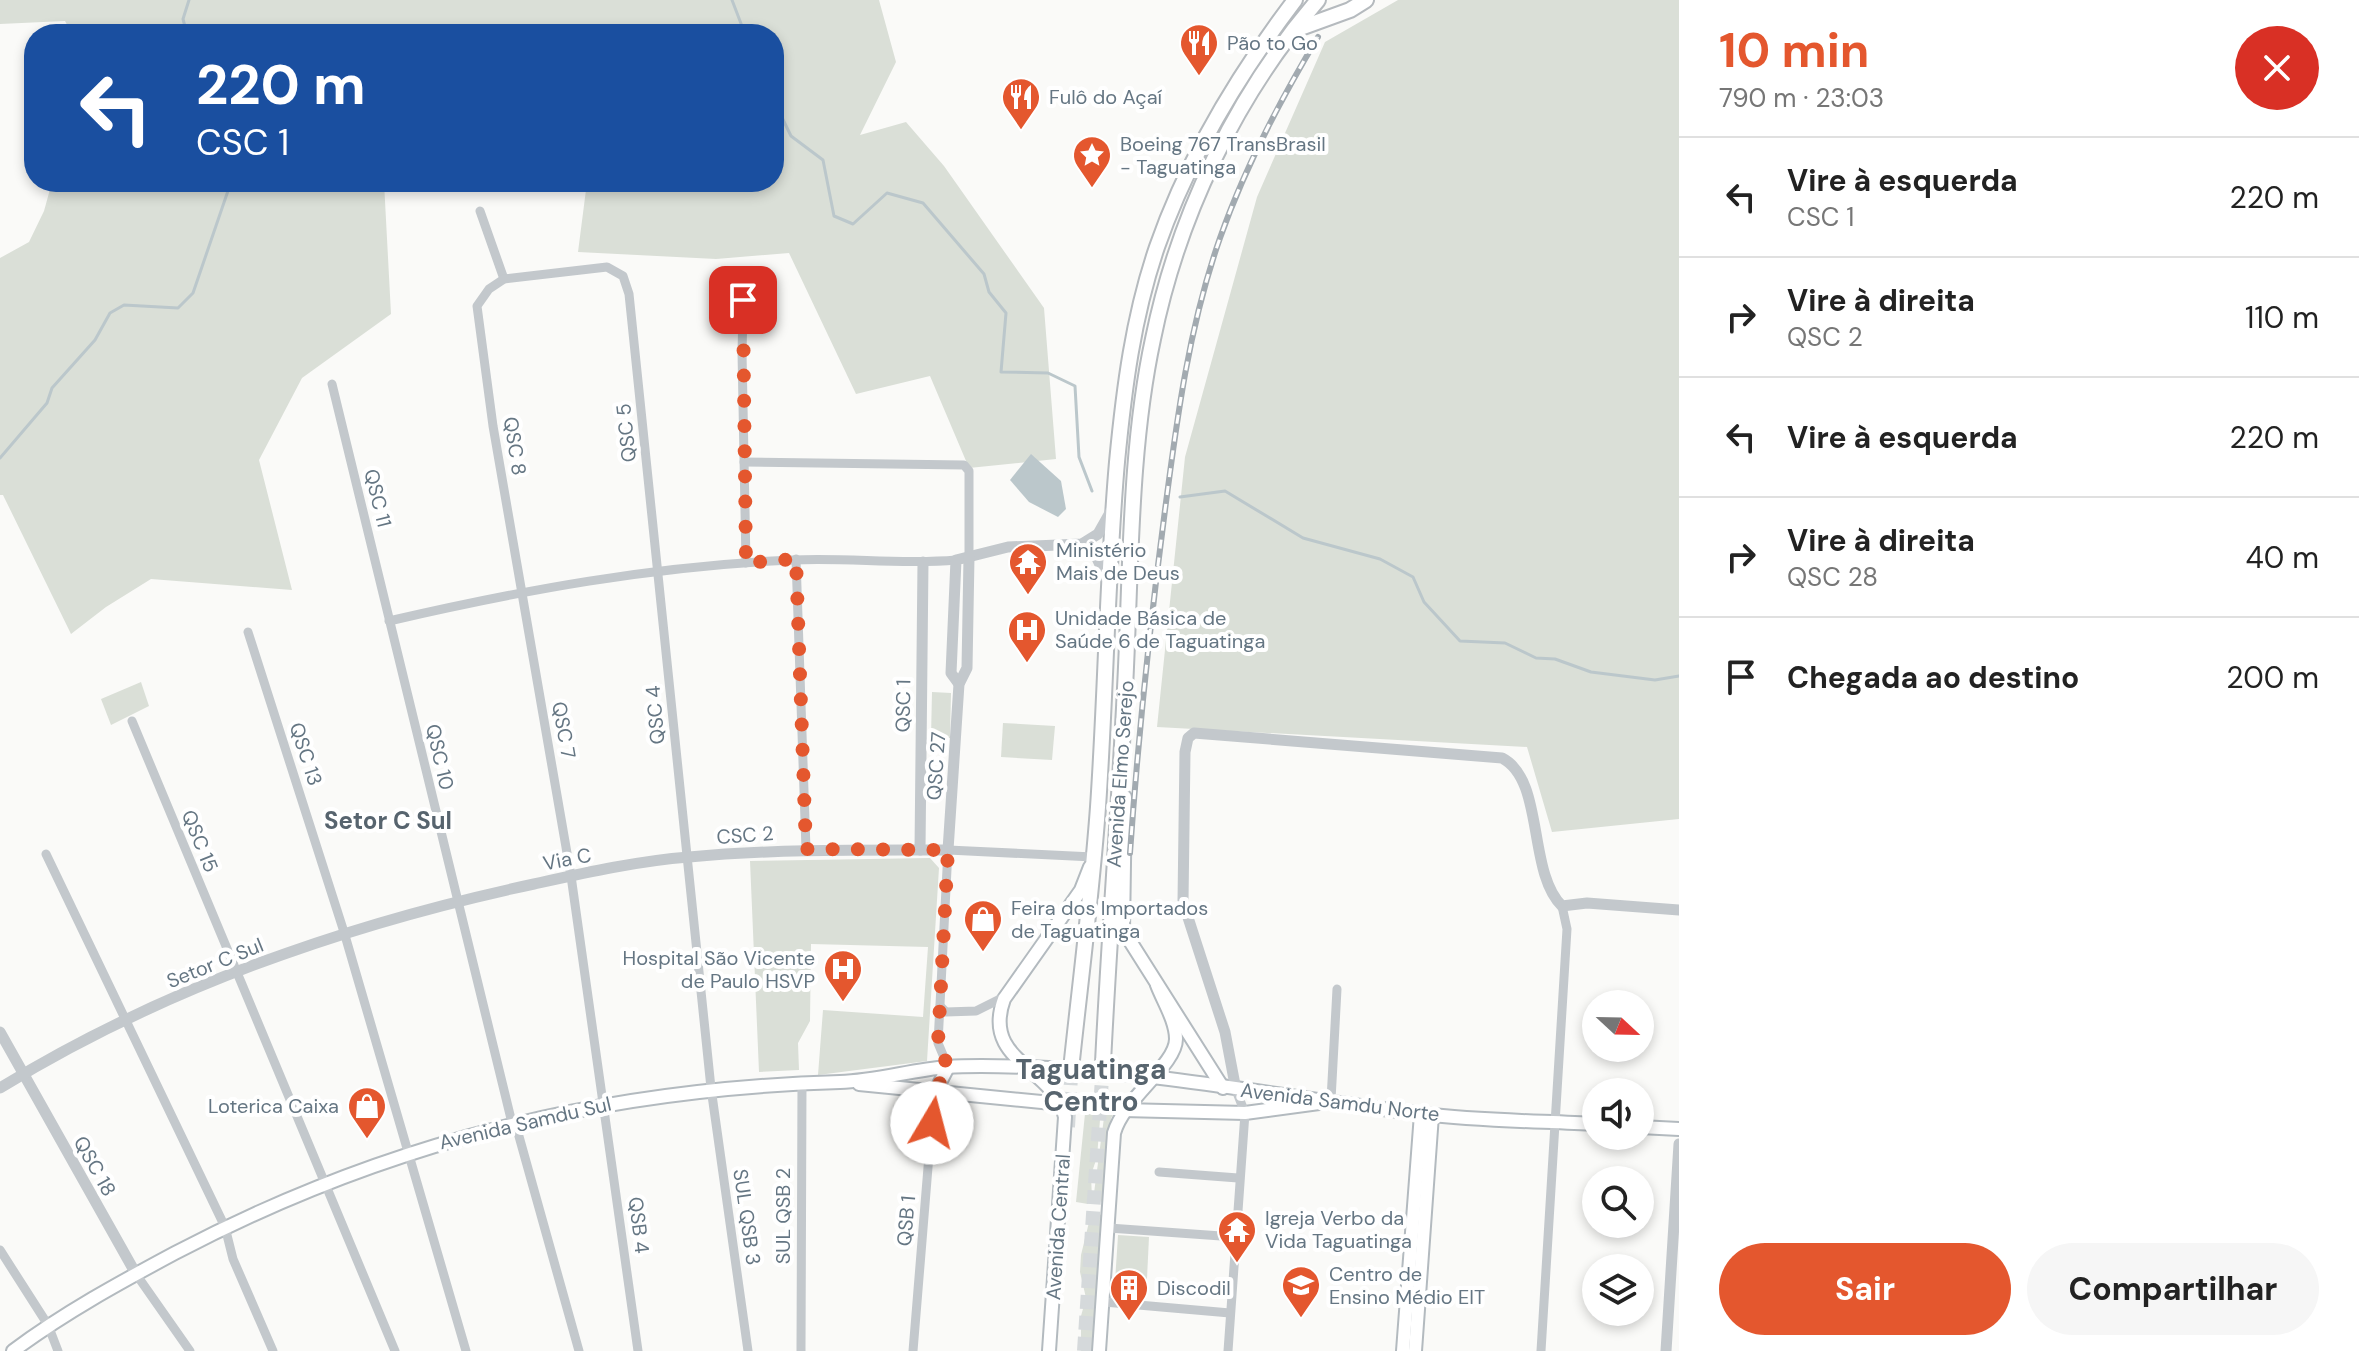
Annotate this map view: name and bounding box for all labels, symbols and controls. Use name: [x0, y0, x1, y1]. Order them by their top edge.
text: 10 min: [1719, 19, 1869, 82]
restaurant icon: Pão to Go: [1178, 22, 1220, 77]
button: close: [2235, 26, 2319, 110]
place label: Pão to Go: [1227, 30, 1318, 56]
text: 220 m: [196, 48, 366, 121]
icon: left: [64, 56, 168, 160]
restaurant icon: Fulô do Açaí: [1000, 76, 1042, 131]
text: 790 m · 23:03: [1719, 81, 1884, 115]
place label: Fulô do Açaí: [1049, 84, 1163, 110]
text: CSC 1: [196, 119, 289, 166]
place label: Boeing 767 TransBrasil - Taguatinga: [1120, 131, 1326, 180]
place icon: Boeing 767 TransBrasil - Taguatinga: [1071, 134, 1113, 189]
text: Vire à esquerda: [1787, 161, 2018, 200]
icon: left: [1719, 175, 1763, 219]
text: 220 m: [2230, 178, 2319, 217]
text: CSC 1: [1787, 200, 1854, 234]
pin: [709, 266, 777, 334]
icon: arrive: [721, 278, 765, 322]
text: Vire à direita: [1787, 281, 1975, 320]
icon: right: [1719, 295, 1763, 339]
text: 110 m: [2245, 298, 2319, 337]
text: QSC 2: [1787, 320, 1863, 354]
street label: QSC 5: [610, 402, 642, 464]
street label: QSC 8: [498, 415, 532, 477]
icon: left: [1719, 415, 1763, 459]
text: Vire à esquerda: [1787, 418, 2018, 457]
text: 220 m: [2230, 418, 2319, 457]
street label: QSC 11: [358, 466, 398, 530]
text: Vire à direita: [1787, 521, 1975, 560]
icon: right: [1719, 535, 1763, 579]
place label: Ministério Mais de Deus: [1056, 537, 1180, 586]
text: 40 m: [2246, 538, 2319, 577]
temple icon: Ministério Mais de Deus: [1007, 541, 1049, 596]
text: QSC 28: [1787, 560, 1878, 594]
place label: Unidade Básica de Saúde 6 de Taguatinga: [1055, 605, 1265, 654]
hospital icon: Unidade Básica de Saúde 6 de Taguatinga: [1006, 609, 1048, 664]
icon: arrive: [1719, 655, 1763, 699]
text: Chegada ao destino: [1787, 658, 2079, 697]
text: 200 m: [2226, 658, 2319, 697]
street label: QSC 1: [890, 679, 916, 733]
street label: Avenida Elmo Serejo: [1100, 680, 1140, 868]
street label: QSC 4: [639, 685, 671, 745]
street label: QSC 7: [546, 699, 582, 761]
street label: QSC 13: [284, 719, 328, 789]
street label: QSC 10: [420, 722, 460, 792]
street label: QSC 27: [921, 731, 951, 801]
district label: Setor C Sul: [324, 805, 452, 836]
street label: QSC 15: [176, 806, 224, 876]
street label: CSC 2: [716, 820, 774, 850]
street label: Via C: [541, 842, 593, 876]
place label: Feira dos Importados de Taguatinga: [1011, 895, 1208, 944]
shop icon: Feira dos Importados de Taguatinga: [962, 898, 1004, 953]
street label: Setor C Sul: [163, 932, 267, 994]
place label: Hospital São Vicente de Paulo HSVP: [623, 945, 815, 994]
hospital icon: Hospital São Vicente de Paulo HSVP: [822, 948, 864, 1003]
north arrow: [1582, 990, 1654, 1062]
map controls: [1582, 990, 1654, 1326]
district label: Taguatinga Centro: [1015, 1051, 1167, 1120]
street label: Avenida Samdu Norte: [1239, 1077, 1441, 1127]
button: sound: [1582, 1078, 1654, 1150]
position arrow: [890, 1081, 974, 1165]
shop icon: Loterica Caixa: [346, 1085, 388, 1140]
street label: Avenida Samdu Sul: [436, 1091, 614, 1155]
place label: Loterica Caixa: [208, 1093, 339, 1119]
street label: QSC 18: [68, 1131, 122, 1201]
street label: Avenida Central: [1040, 1153, 1076, 1301]
button: search: [1582, 1166, 1654, 1238]
street label: SUL QSB 3: [727, 1167, 767, 1267]
street label: SUL QSB 2: [770, 1168, 796, 1264]
street label: QSB 4: [623, 1195, 655, 1255]
street label: QSB 1: [891, 1195, 921, 1247]
place label: Igreja Verbo da Vida Taguatinga: [1265, 1205, 1412, 1254]
temple icon: Igreja Verbo da Vida Taguatinga: [1216, 1209, 1258, 1264]
button: Sair: [1719, 1243, 2011, 1335]
button: Compartilhar: [2027, 1243, 2319, 1335]
button: layers: [1582, 1254, 1654, 1326]
place label: Centro de Ensino Médio EIT: [1329, 1261, 1485, 1310]
school or university icon: Centro de Ensino Médio EIT: [1280, 1264, 1322, 1319]
building icon: Discodil: [1108, 1267, 1150, 1322]
place label: Discodil: [1157, 1275, 1231, 1301]

